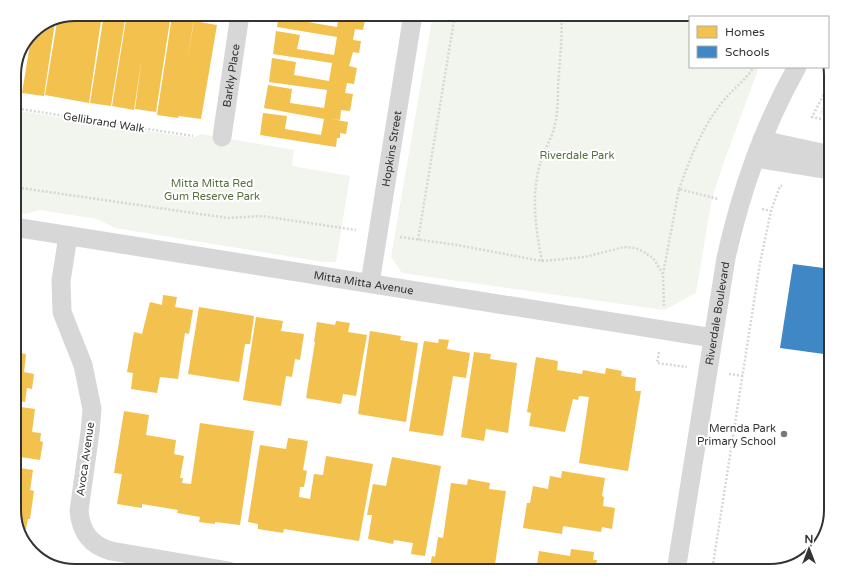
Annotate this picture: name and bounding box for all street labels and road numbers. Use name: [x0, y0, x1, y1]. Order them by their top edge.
street label: Barkly Place: [220, 43, 243, 108]
street label: Gellibrand Walk: [62, 110, 146, 135]
street label: Hopkins Street: [379, 110, 404, 188]
street label: Riverdale Boulevard: [703, 261, 732, 366]
street label: Mitta Mitta Avenue: [313, 269, 414, 297]
street label: Avoca Avenue: [74, 421, 97, 497]

